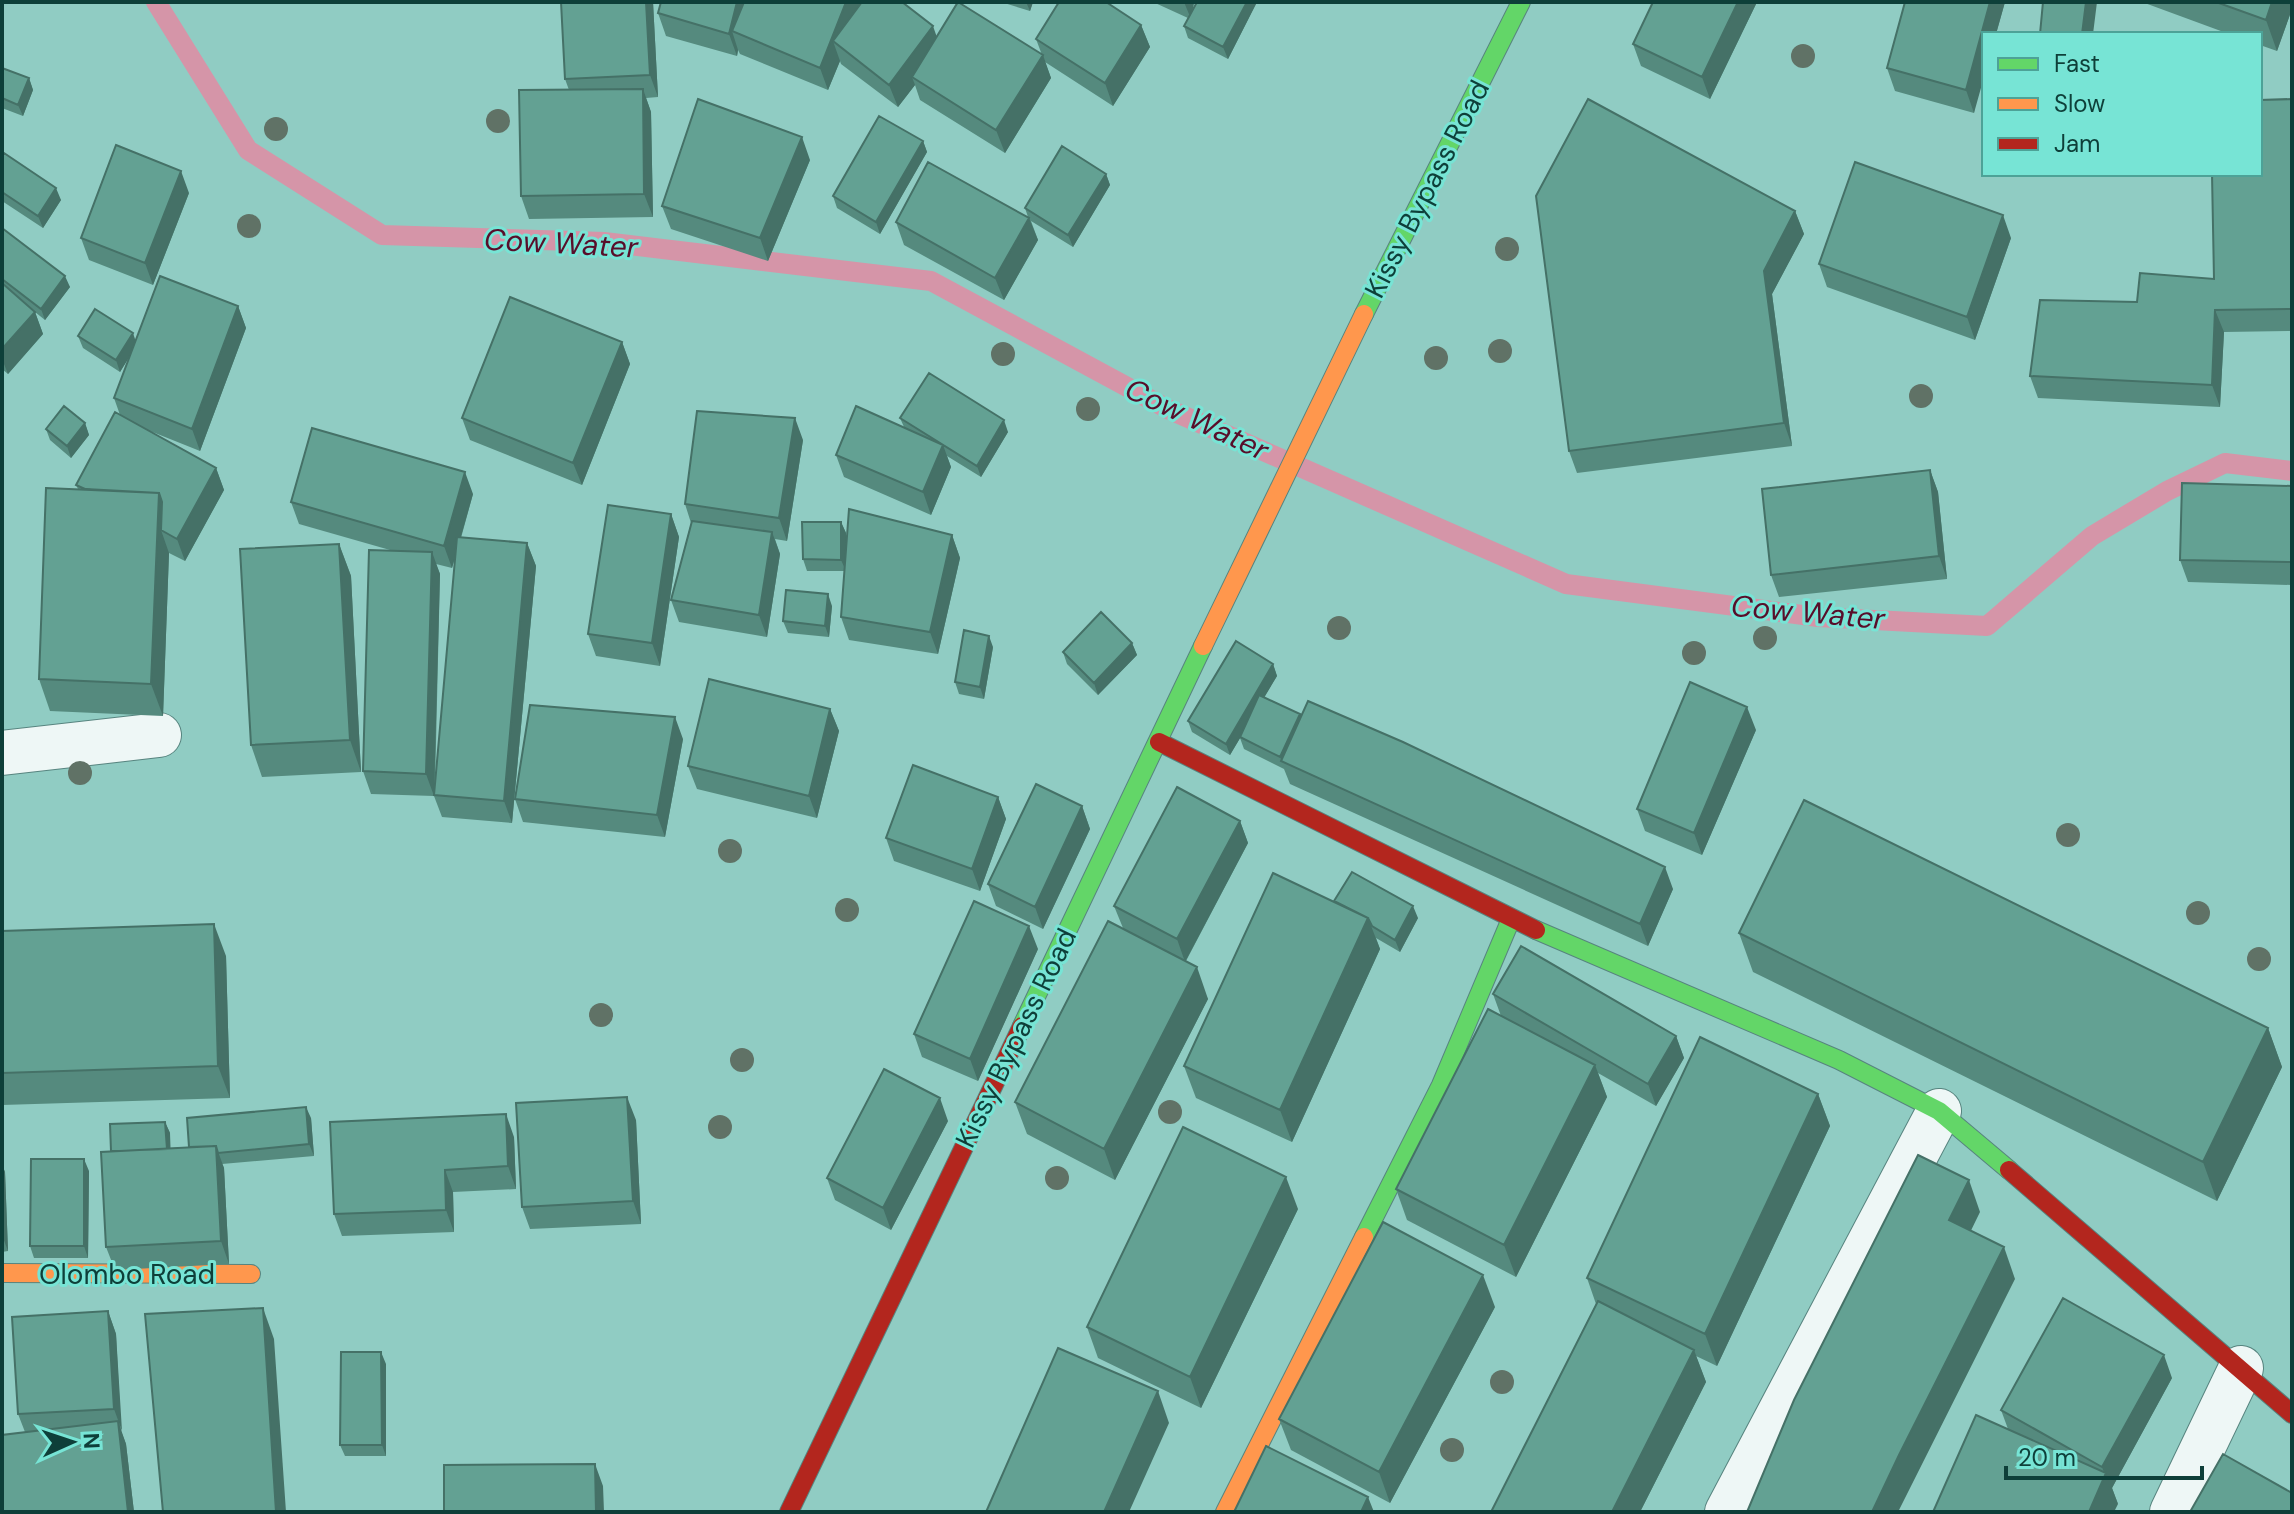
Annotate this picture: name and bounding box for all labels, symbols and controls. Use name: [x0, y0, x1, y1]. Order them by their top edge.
legend: [1982, 32, 2262, 176]
text: Fast: [2054, 48, 2100, 79]
street label: Kissy Bypass Road: [1356, 74, 1498, 304]
text: Slow: [2054, 88, 2105, 119]
text: Jam: [2054, 128, 2100, 159]
water label: Cow Water: [483, 219, 640, 267]
water label: Cow Water: [1119, 369, 1276, 470]
water label: Cow Water: [1730, 586, 1887, 638]
street label: Kissy Bypass Road: [947, 922, 1085, 1154]
street label: Olombo Road: [39, 1256, 215, 1293]
north arrow: [32, 1402, 112, 1482]
scale bar: [2006, 1430, 2202, 1480]
text: N: [77, 1432, 106, 1450]
text: 20 m: [2018, 1442, 2076, 1473]

